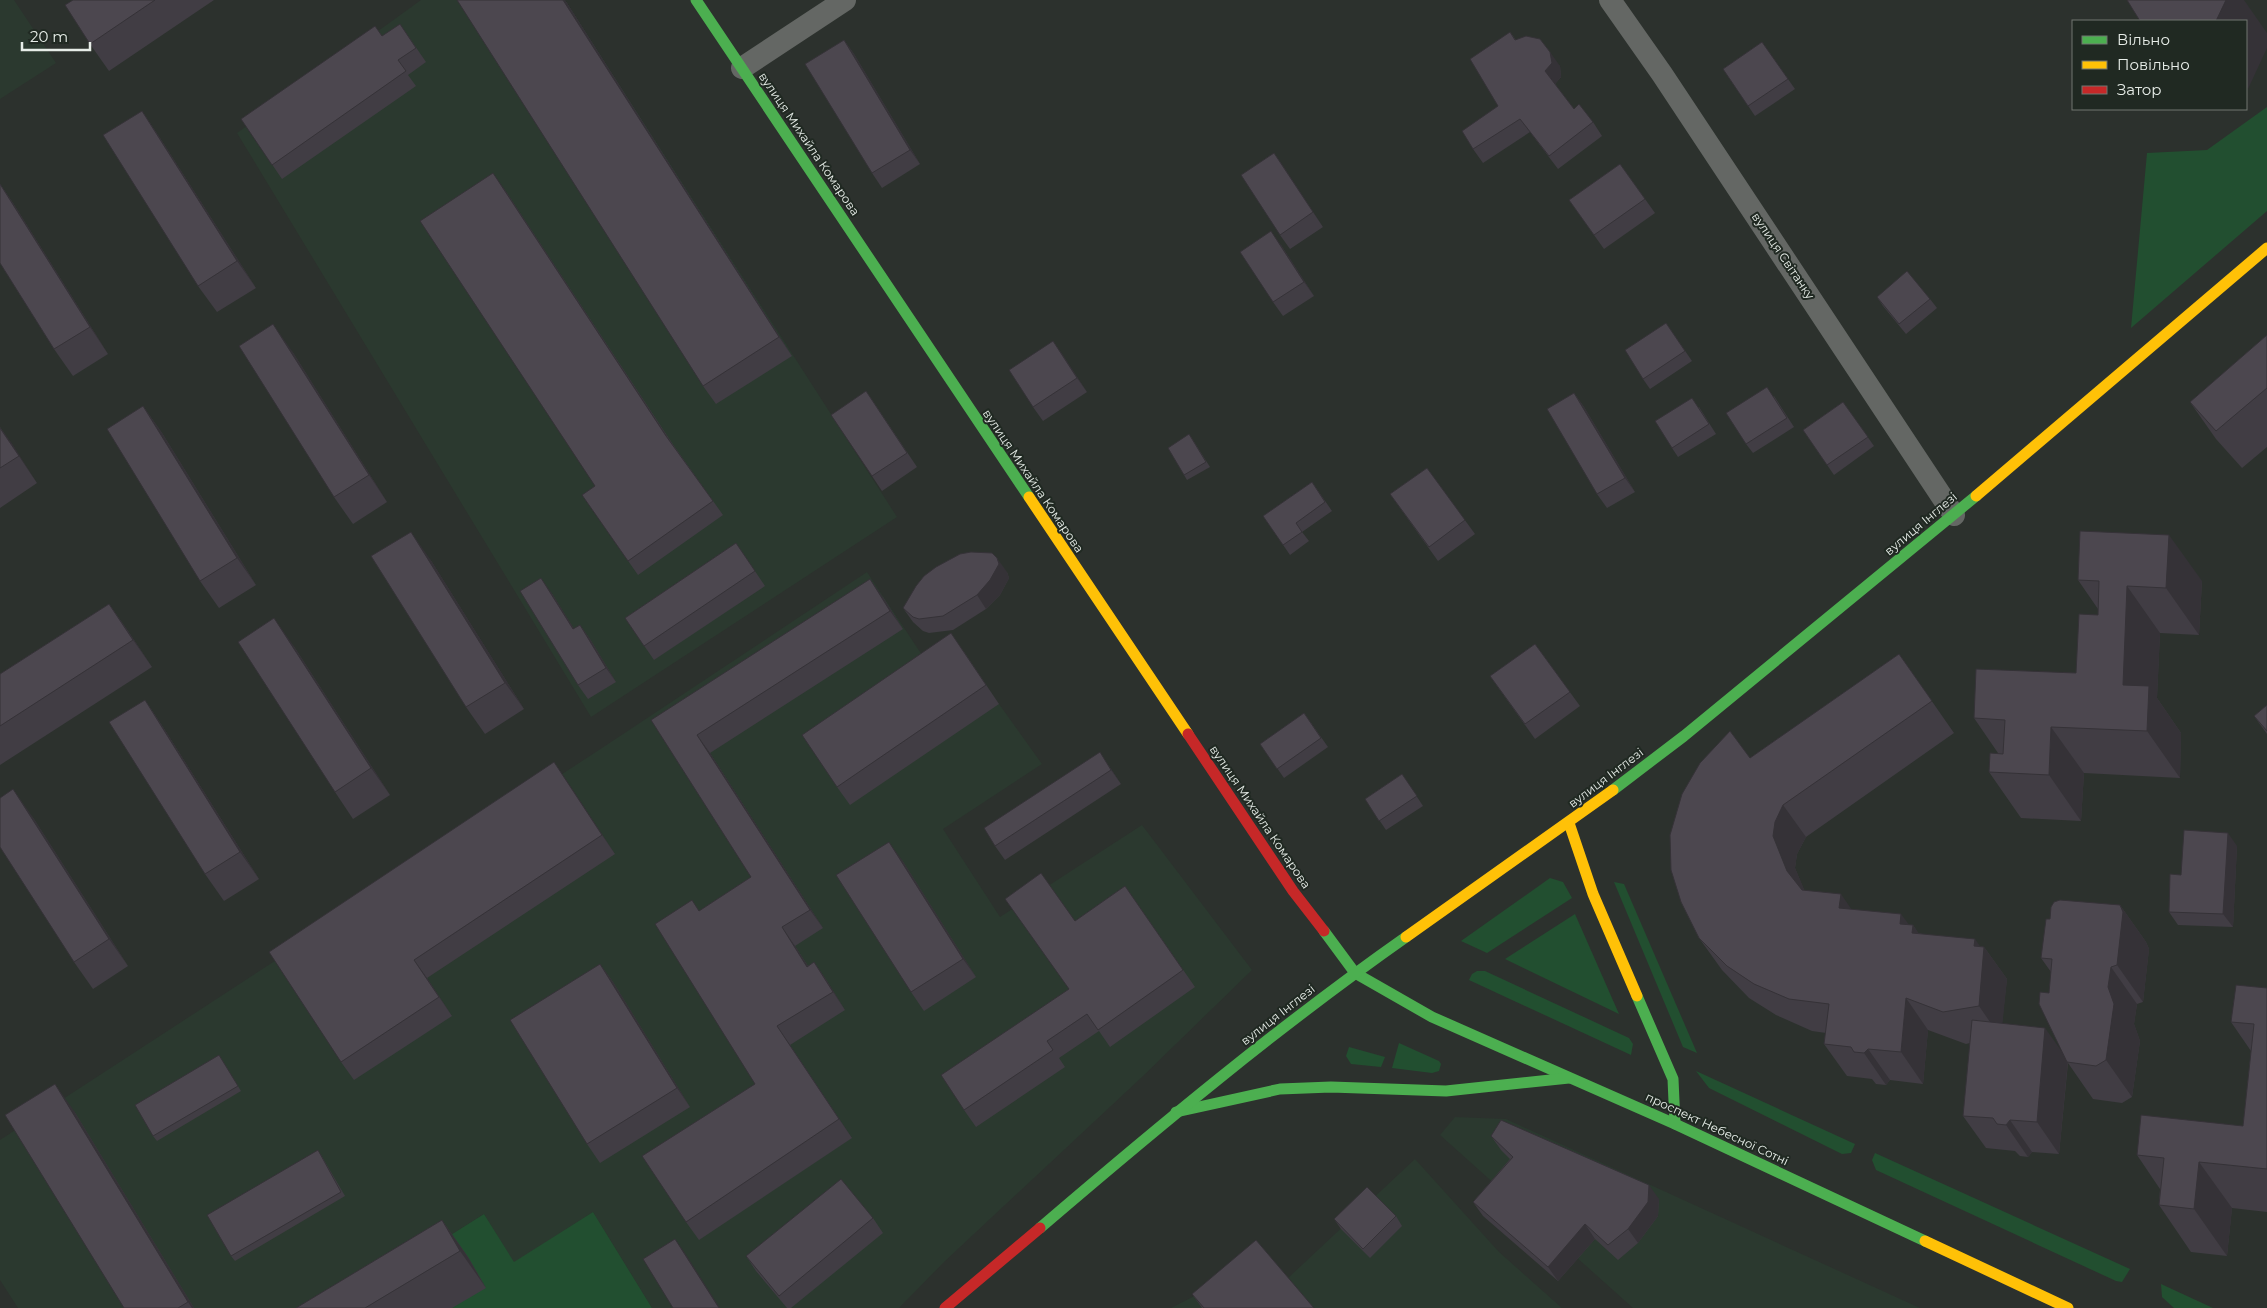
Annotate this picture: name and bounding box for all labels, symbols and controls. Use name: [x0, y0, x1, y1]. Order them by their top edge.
scale bar: [22, 20, 90, 52]
legend: [2072, 20, 2247, 110]
text: 20 m: [30, 27, 68, 46]
text: Вільно: [2117, 30, 2170, 49]
text: Повільно: [2117, 55, 2190, 74]
street label: вулиця Михайла Комарова: [756, 69, 863, 218]
text: Затор: [2117, 80, 2162, 99]
street label: вулиця Світанку: [1749, 209, 1818, 302]
street label: вулиця Михайла Комарова: [980, 406, 1087, 555]
street label: вулиця Інглезі: [1881, 489, 1960, 558]
street label: вулиця Михайла Комарова: [1207, 742, 1314, 891]
street label: вулиця Інглезі: [1565, 745, 1646, 811]
street label: вулиця Інглезі: [1238, 981, 1318, 1048]
street label: проспект Небесної Сотні: [1643, 1089, 1791, 1168]

